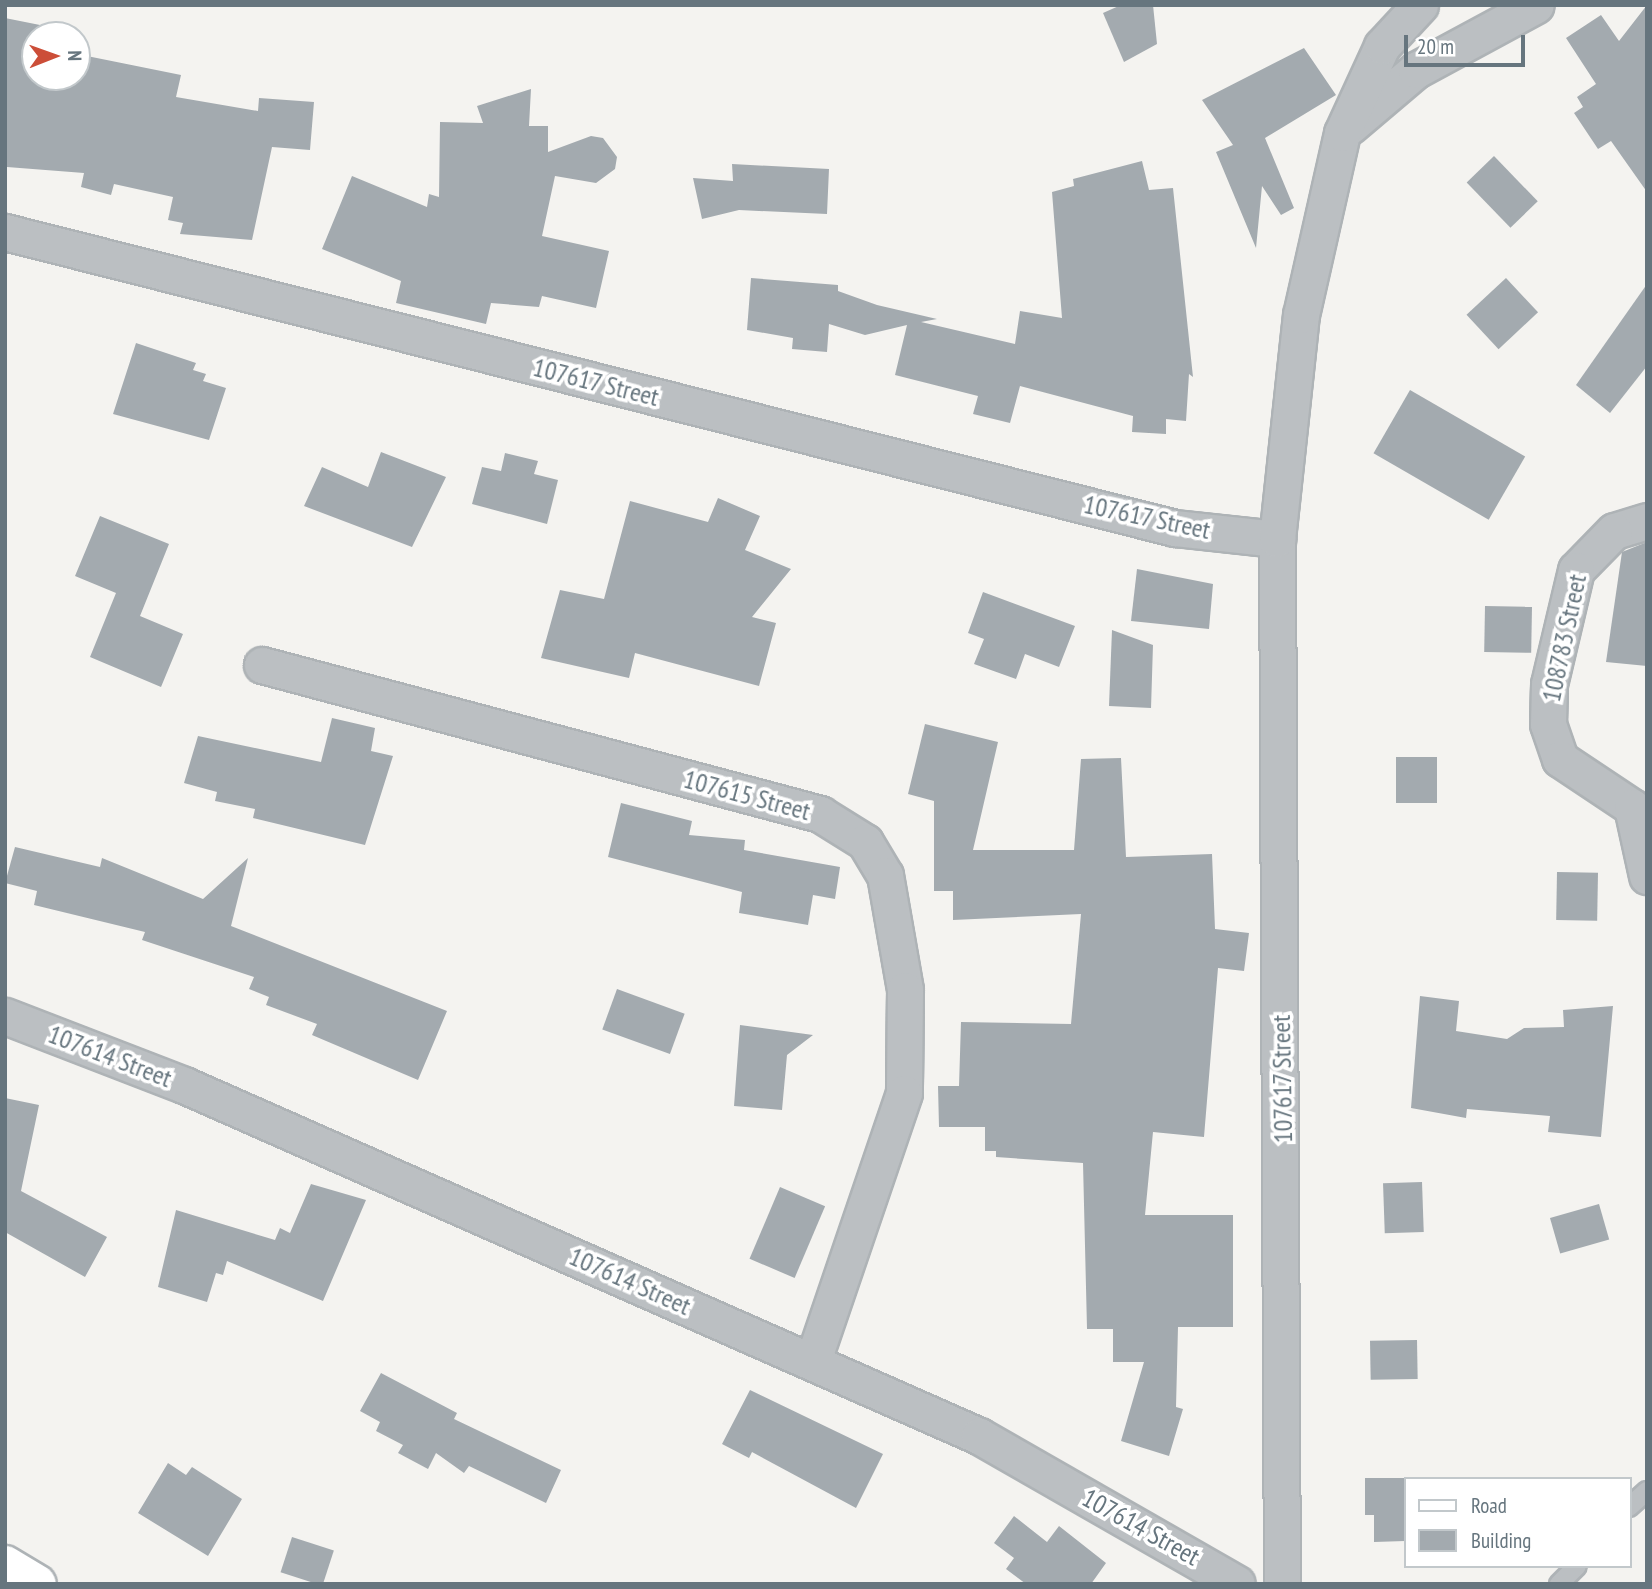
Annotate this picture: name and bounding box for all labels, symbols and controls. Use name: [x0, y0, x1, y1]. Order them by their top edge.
north arrow: [21, 21, 91, 91]
scale bar: [1407, 21, 1528, 65]
text: 20 m: [1417, 33, 1454, 60]
text: N: [63, 50, 87, 61]
street label: 107617 Street: [529, 351, 663, 413]
street label: 107617 Street: [1080, 488, 1214, 546]
street label: 108783 Street: [1535, 571, 1593, 705]
street label: 107615 Street: [680, 763, 814, 827]
street label: 107617 Street: [1265, 1014, 1299, 1144]
street label: 107614 Street: [44, 1018, 176, 1094]
street label: 107614 Street: [564, 1240, 696, 1322]
legend: [1404, 1477, 1631, 1568]
street label: 107614 Street: [1077, 1482, 1205, 1572]
text: Road: [1471, 1492, 1507, 1519]
text: Building: [1471, 1527, 1531, 1554]

